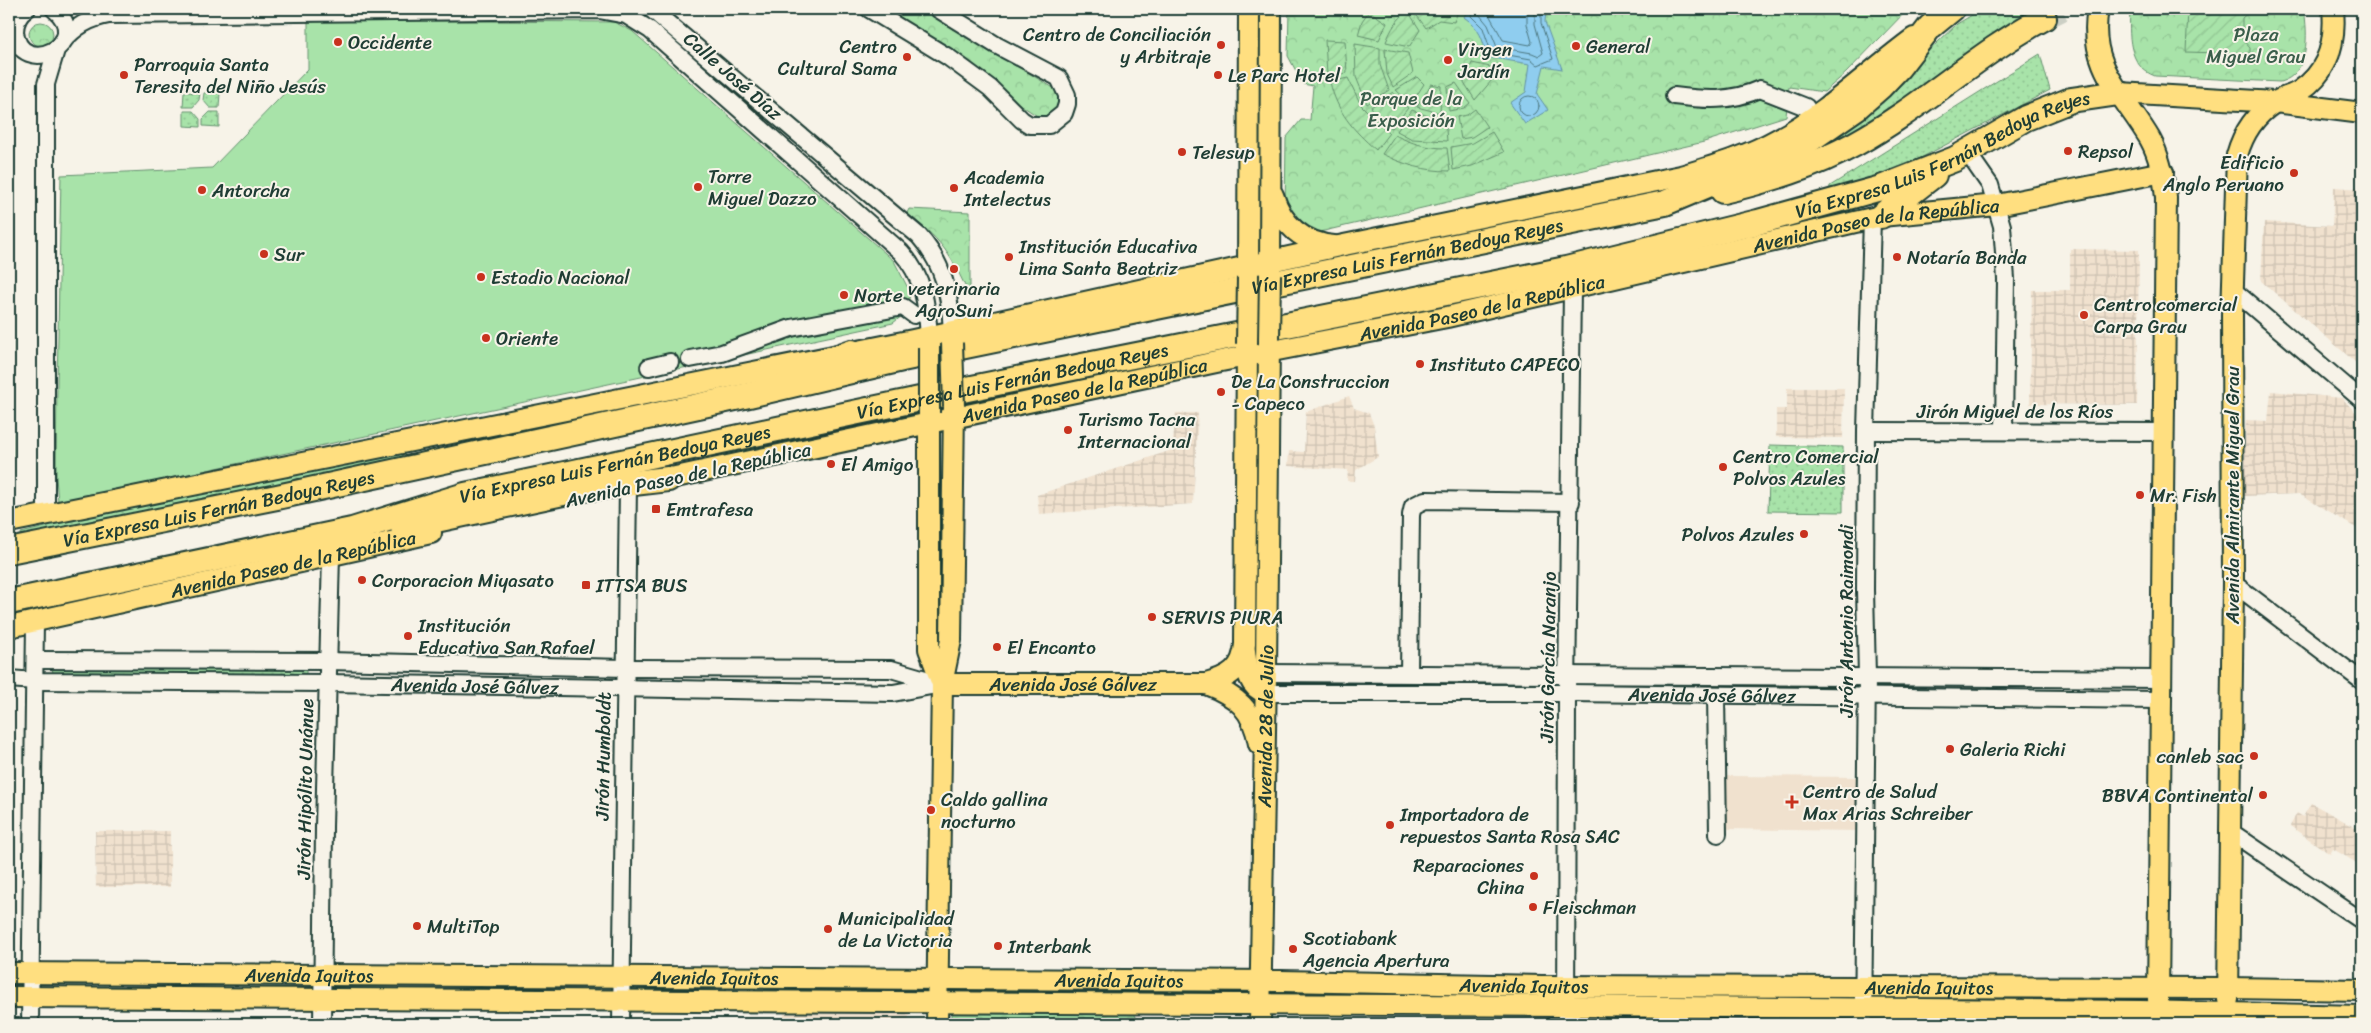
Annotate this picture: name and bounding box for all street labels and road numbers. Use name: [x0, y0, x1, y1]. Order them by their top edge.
street label: Calle José Díaz: [676, 23, 791, 129]
street label: Vía Expresa Luis Fernán Bedoya Reyes: [1791, 81, 2092, 227]
street label: Avenida Paseo de la República: [1748, 188, 2001, 262]
street label: Vía Expresa Luis Fernán Bedoya Reyes: [1248, 208, 1566, 304]
street label: Avenida Paseo de la República: [1355, 264, 1608, 350]
street label: Vía Expresa Luis Fernán Bedoya Reyes: [854, 333, 1171, 428]
street label: Avenida Paseo de la República: [957, 348, 1211, 432]
street label: Avenida Almirante Miguel Grau: [2216, 366, 2249, 625]
street label: Jirón Miguel de los Ríos: [1916, 395, 2114, 428]
street label: Vía Expresa Luis Fernán Bedoya Reyes: [456, 414, 774, 512]
street label: Avenida Paseo de la República: [561, 433, 814, 517]
street label: Vía Expresa Luis Fernán Bedoya Reyes: [60, 460, 378, 556]
street label: Avenida Paseo de la República: [166, 520, 419, 607]
street label: Jirón Antonio Raimondi: [1830, 524, 1863, 719]
street label: Jirón García Naranjo: [1530, 571, 1566, 744]
street label: Avenida 28 de Julio: [1247, 644, 1283, 809]
street label: Avenida José Gálvez: [390, 668, 560, 704]
street label: Avenida José Gálvez: [988, 668, 1158, 701]
street label: Avenida José Gálvez: [1627, 677, 1797, 712]
street label: Jirón Humboldt: [585, 691, 621, 822]
street label: Jirón Hipólito Unánue: [287, 698, 323, 881]
street label: Avenida Iquitos: [243, 958, 374, 992]
street label: Avenida Iquitos: [648, 961, 779, 994]
street label: Avenida Iquitos: [1053, 963, 1184, 997]
street label: Avenida Iquitos: [1458, 968, 1589, 1003]
street label: Avenida Iquitos: [1863, 970, 1994, 1004]

